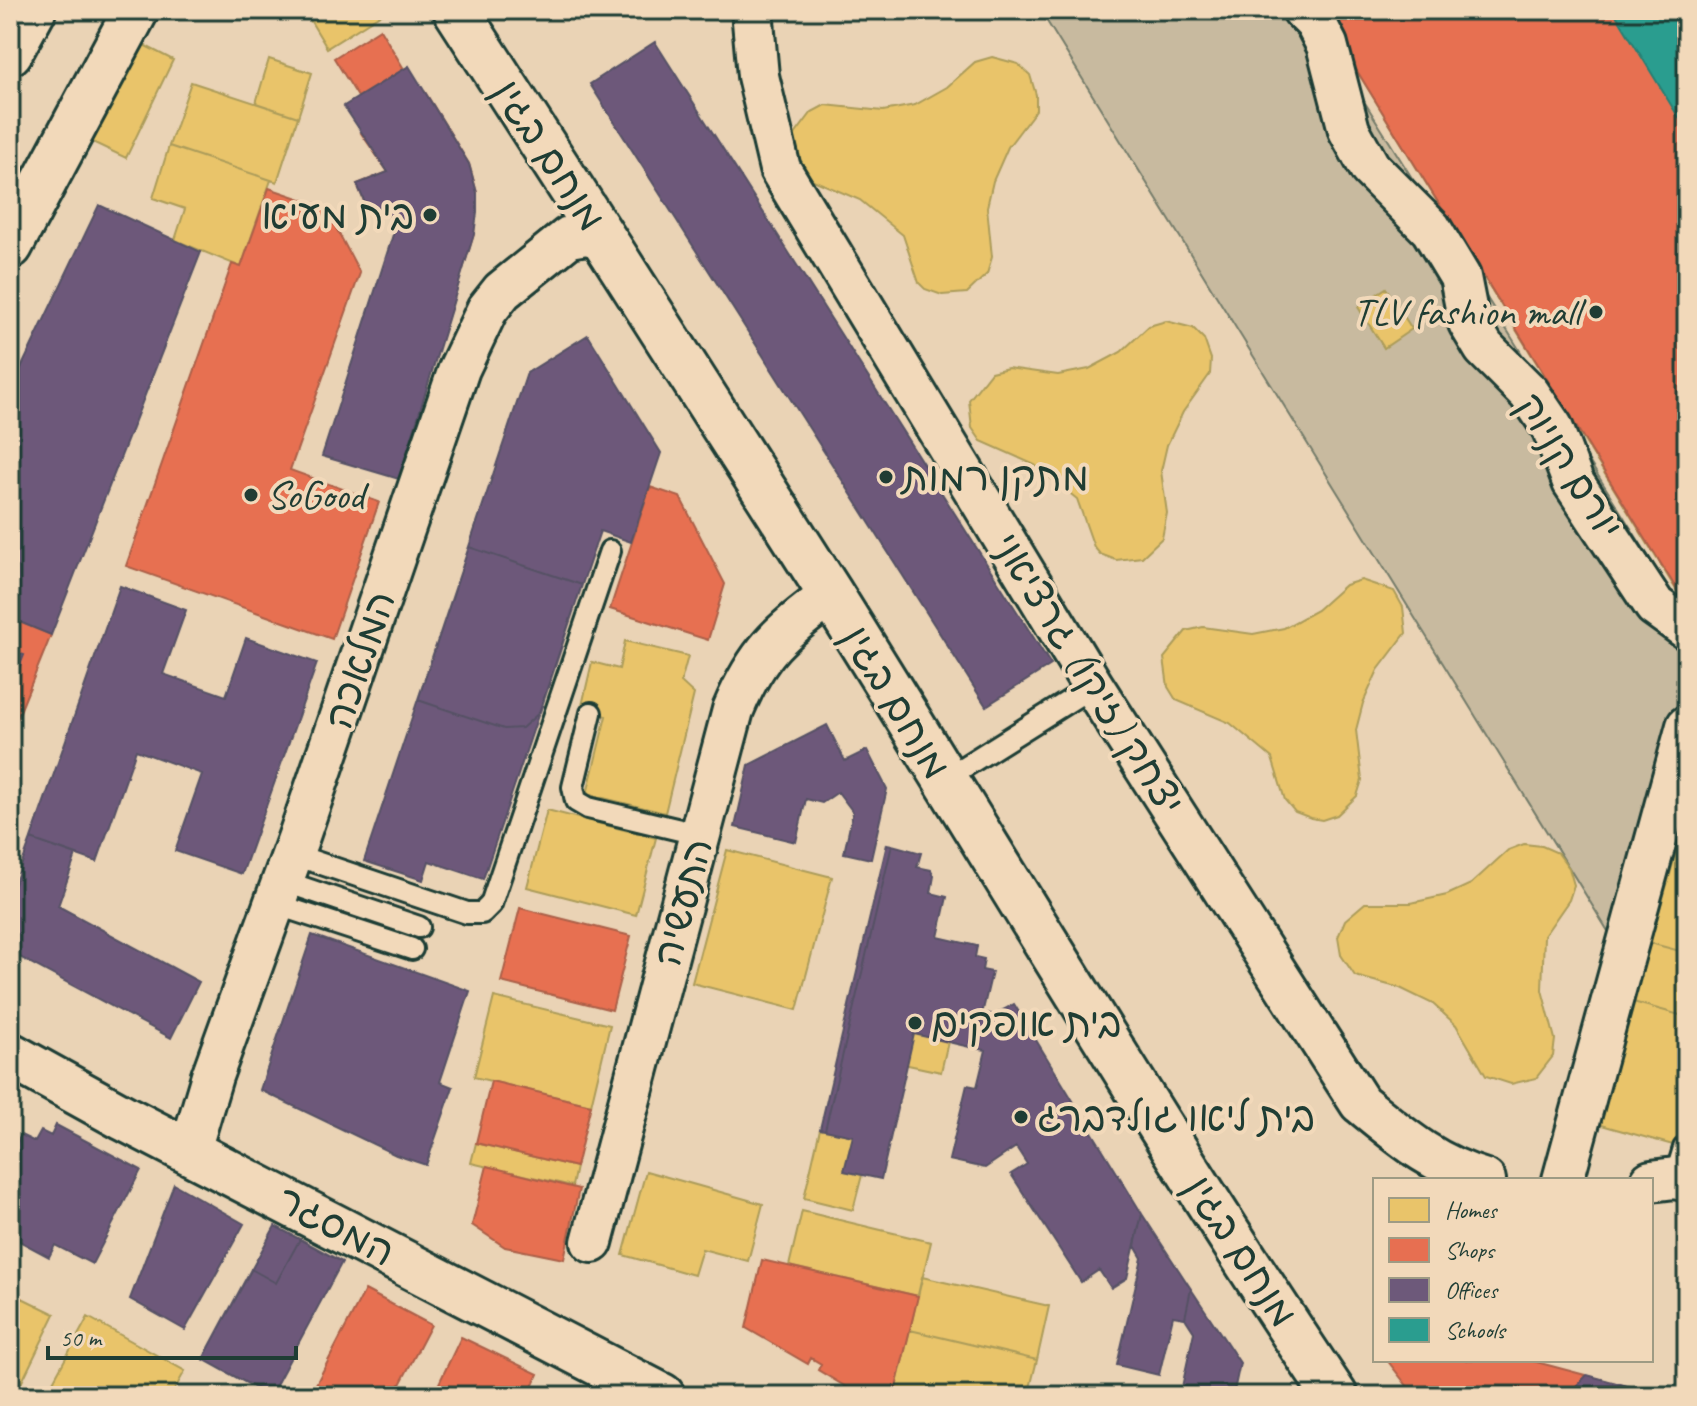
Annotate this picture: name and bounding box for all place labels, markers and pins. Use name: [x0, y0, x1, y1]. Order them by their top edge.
place label: בית מעיא: [261, 190, 414, 240]
marker: בית מעיא: [421, 206, 439, 224]
place label: TLV fashion mall: [1353, 287, 1587, 337]
marker: TLV fashion mall: [1587, 303, 1605, 321]
place label: מתקן רמות: [900, 452, 1089, 502]
marker: מתקן רמות: [877, 468, 895, 486]
place label: SoGood: [267, 470, 370, 520]
marker: SoGood: [242, 486, 260, 504]
place label: בית אופקים: [931, 998, 1122, 1048]
marker: בית אופקים: [906, 1014, 924, 1032]
place label: בית ליאו גולדברג: [1037, 1092, 1315, 1142]
marker: בית ליאו גולדברג: [1012, 1108, 1030, 1126]

